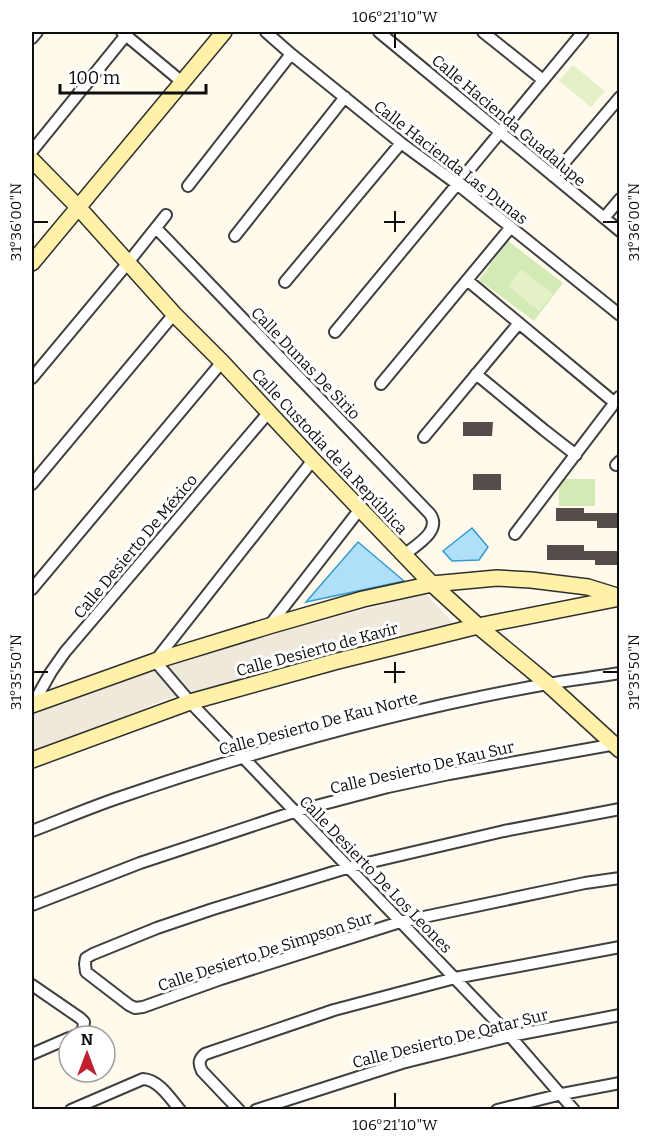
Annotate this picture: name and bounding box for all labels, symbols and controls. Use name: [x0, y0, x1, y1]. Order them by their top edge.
text: 106°21'10"W: [352, 8, 438, 26]
street label: Calle Hacienda Guadalupe: [428, 50, 590, 190]
scale bar: [60, 57, 206, 95]
text: 100 m: [69, 67, 120, 89]
street label: Calle Hacienda Las Dunas: [370, 96, 531, 228]
text: 31°36'00"N: [7, 183, 25, 261]
text: 31°36'00"N: [625, 183, 643, 261]
street label: Calle Dunas De Sirio: [247, 303, 364, 424]
street label: Calle Custodia de la República: [248, 365, 412, 538]
street label: Calle Desierto De México: [70, 470, 201, 622]
street label: Calle Desierto de Kavir: [234, 619, 400, 680]
text: 31°35'50"N: [7, 634, 25, 710]
text: 31°35'50"N: [625, 634, 643, 710]
street label: Calle Desierto De Kau Norte: [217, 688, 420, 759]
street label: Calle Desierto De Kau Sur: [328, 737, 516, 798]
street label: Calle Desierto De Los Leones: [295, 792, 456, 957]
street label: Calle Desierto De Simpson Sur: [155, 908, 375, 995]
street label: Calle Desierto De Qatar Sur: [350, 1005, 550, 1072]
north arrow: [57, 1024, 117, 1084]
text: N: [81, 1030, 93, 1049]
text: 106°21'10"W: [352, 1116, 438, 1134]

